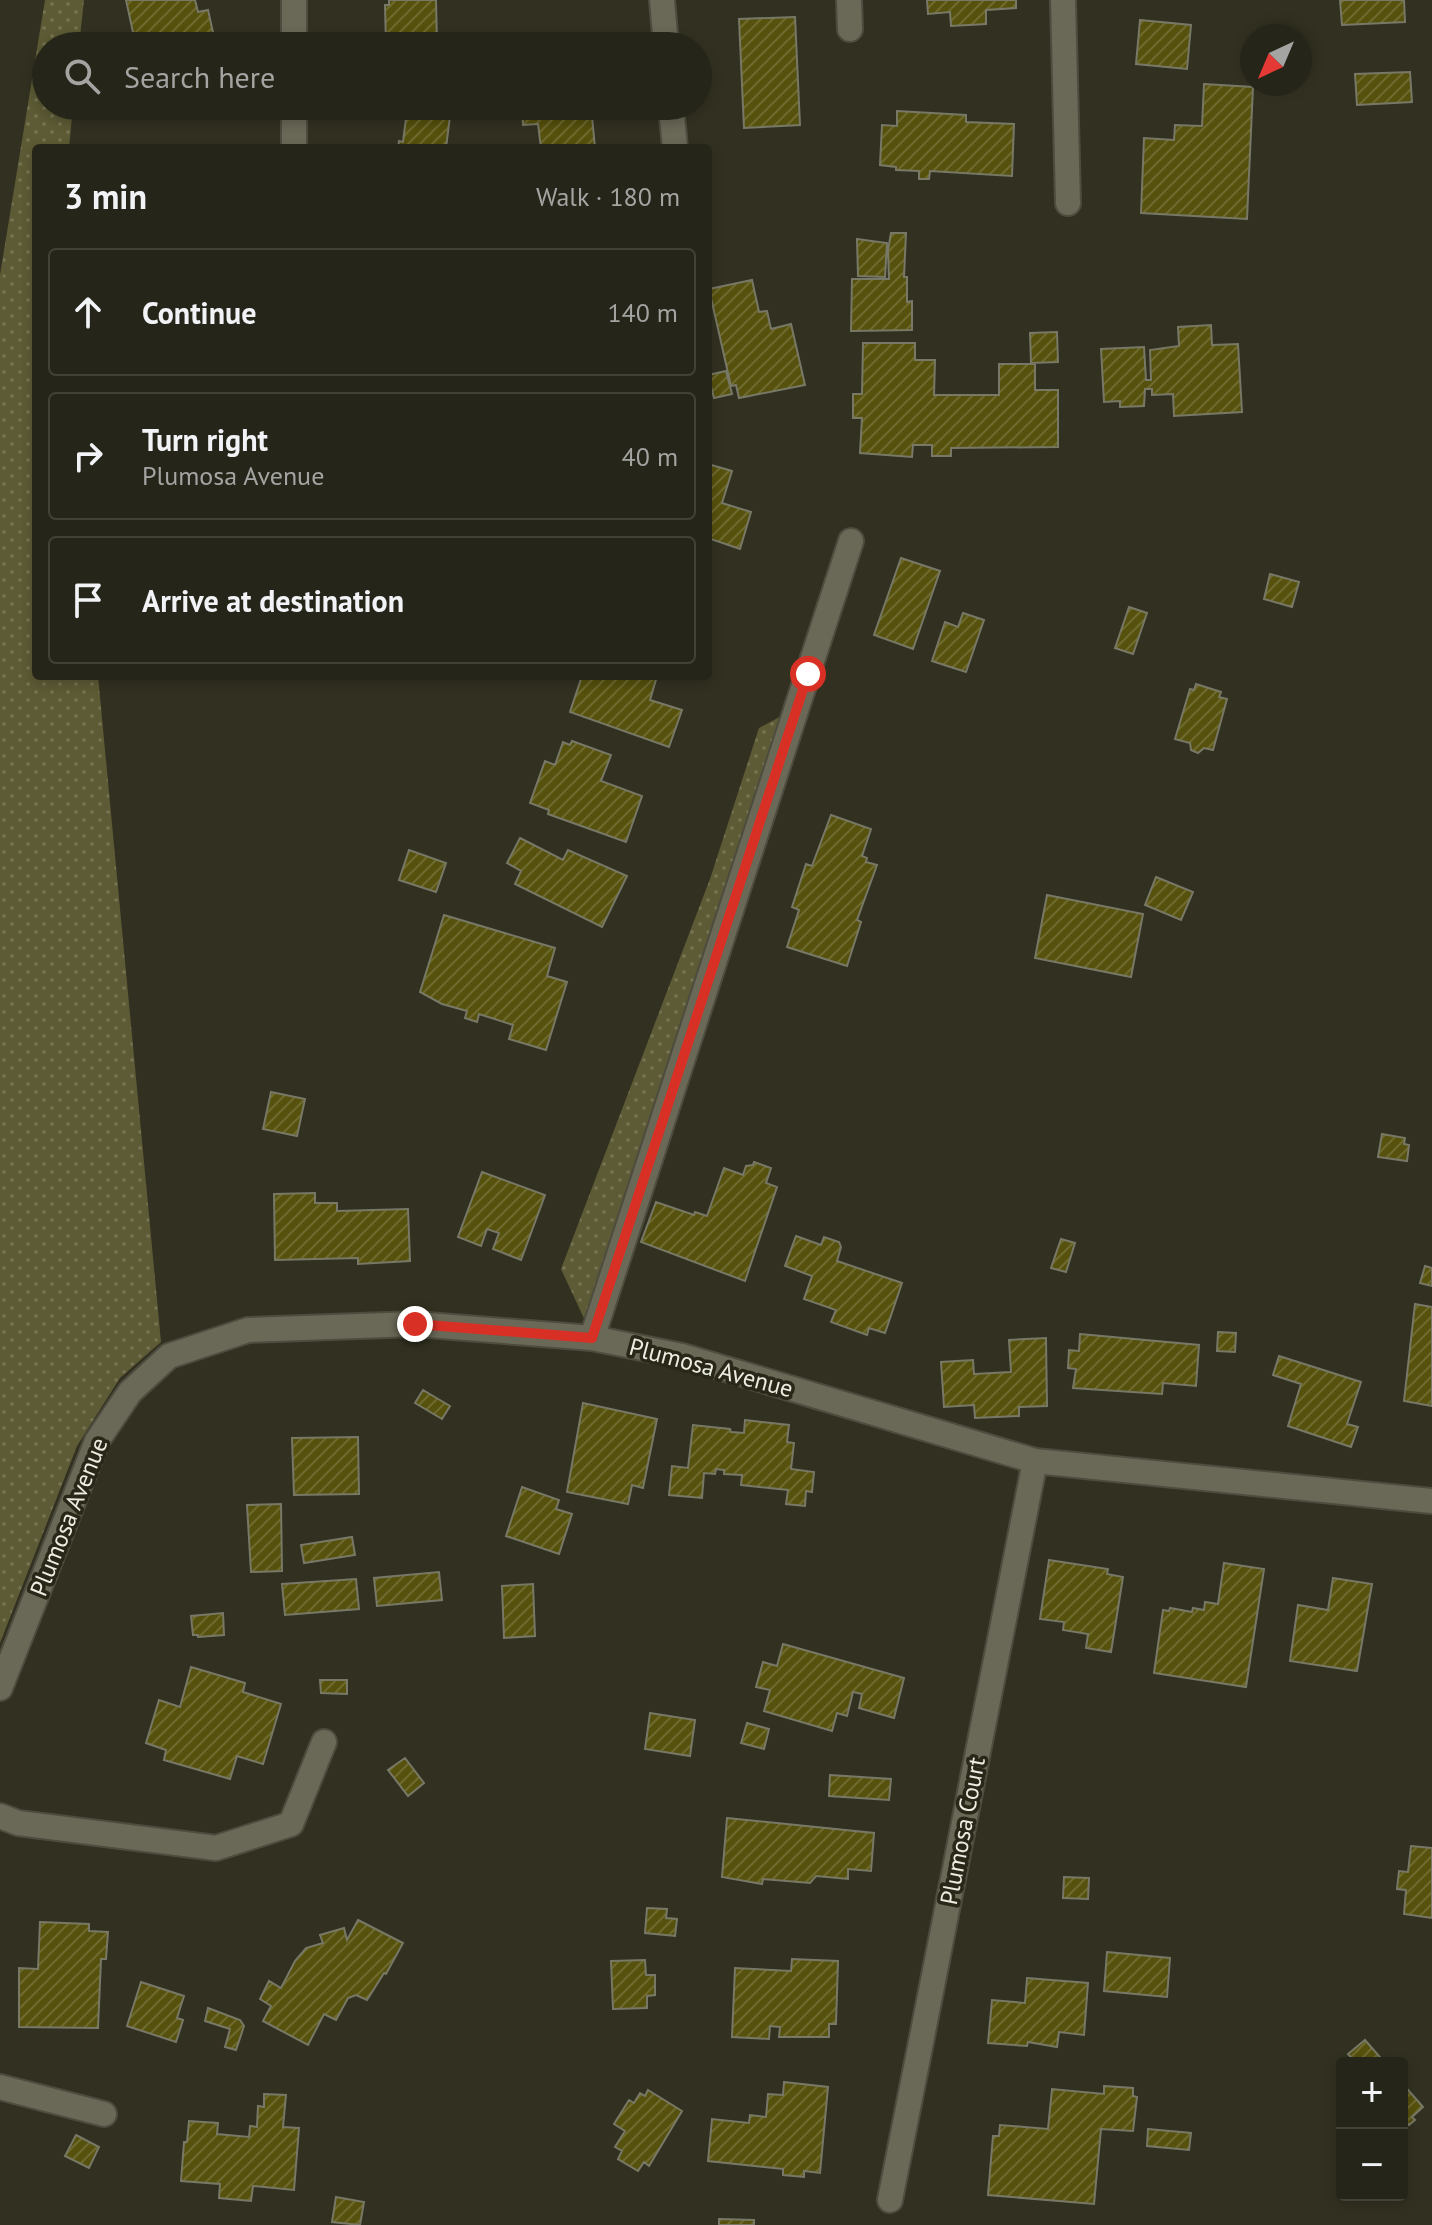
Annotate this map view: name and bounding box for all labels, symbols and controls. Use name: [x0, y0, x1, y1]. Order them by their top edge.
north arrow: [1240, 24, 1312, 96]
search box: [32, 32, 712, 120]
icon: search: [60, 54, 104, 98]
text: Search here: [124, 57, 275, 96]
text: 3 min: [64, 174, 147, 218]
text: Walk · 180 m: [536, 180, 680, 213]
icon: ahead: [66, 290, 110, 334]
text: Continue: [142, 293, 256, 332]
text: 140 m: [607, 296, 678, 329]
text: Turn right: [142, 420, 268, 459]
icon: right: [66, 434, 110, 478]
text: 40 m: [622, 440, 678, 473]
text: Plumosa Avenue: [142, 459, 324, 492]
icon: arrive: [66, 578, 110, 622]
text: Arrive at destination: [142, 581, 404, 620]
route start: [790, 656, 826, 692]
route end: [397, 1306, 433, 1342]
street label: Plumosa Avenue: [626, 1331, 796, 1404]
street label: Plumosa Avenue: [23, 1433, 114, 1601]
street label: Plumosa Court: [933, 1754, 992, 1907]
map controls: [1336, 2057, 1408, 2201]
button: +: [1336, 2057, 1408, 2129]
button: −: [1336, 2129, 1408, 2201]

